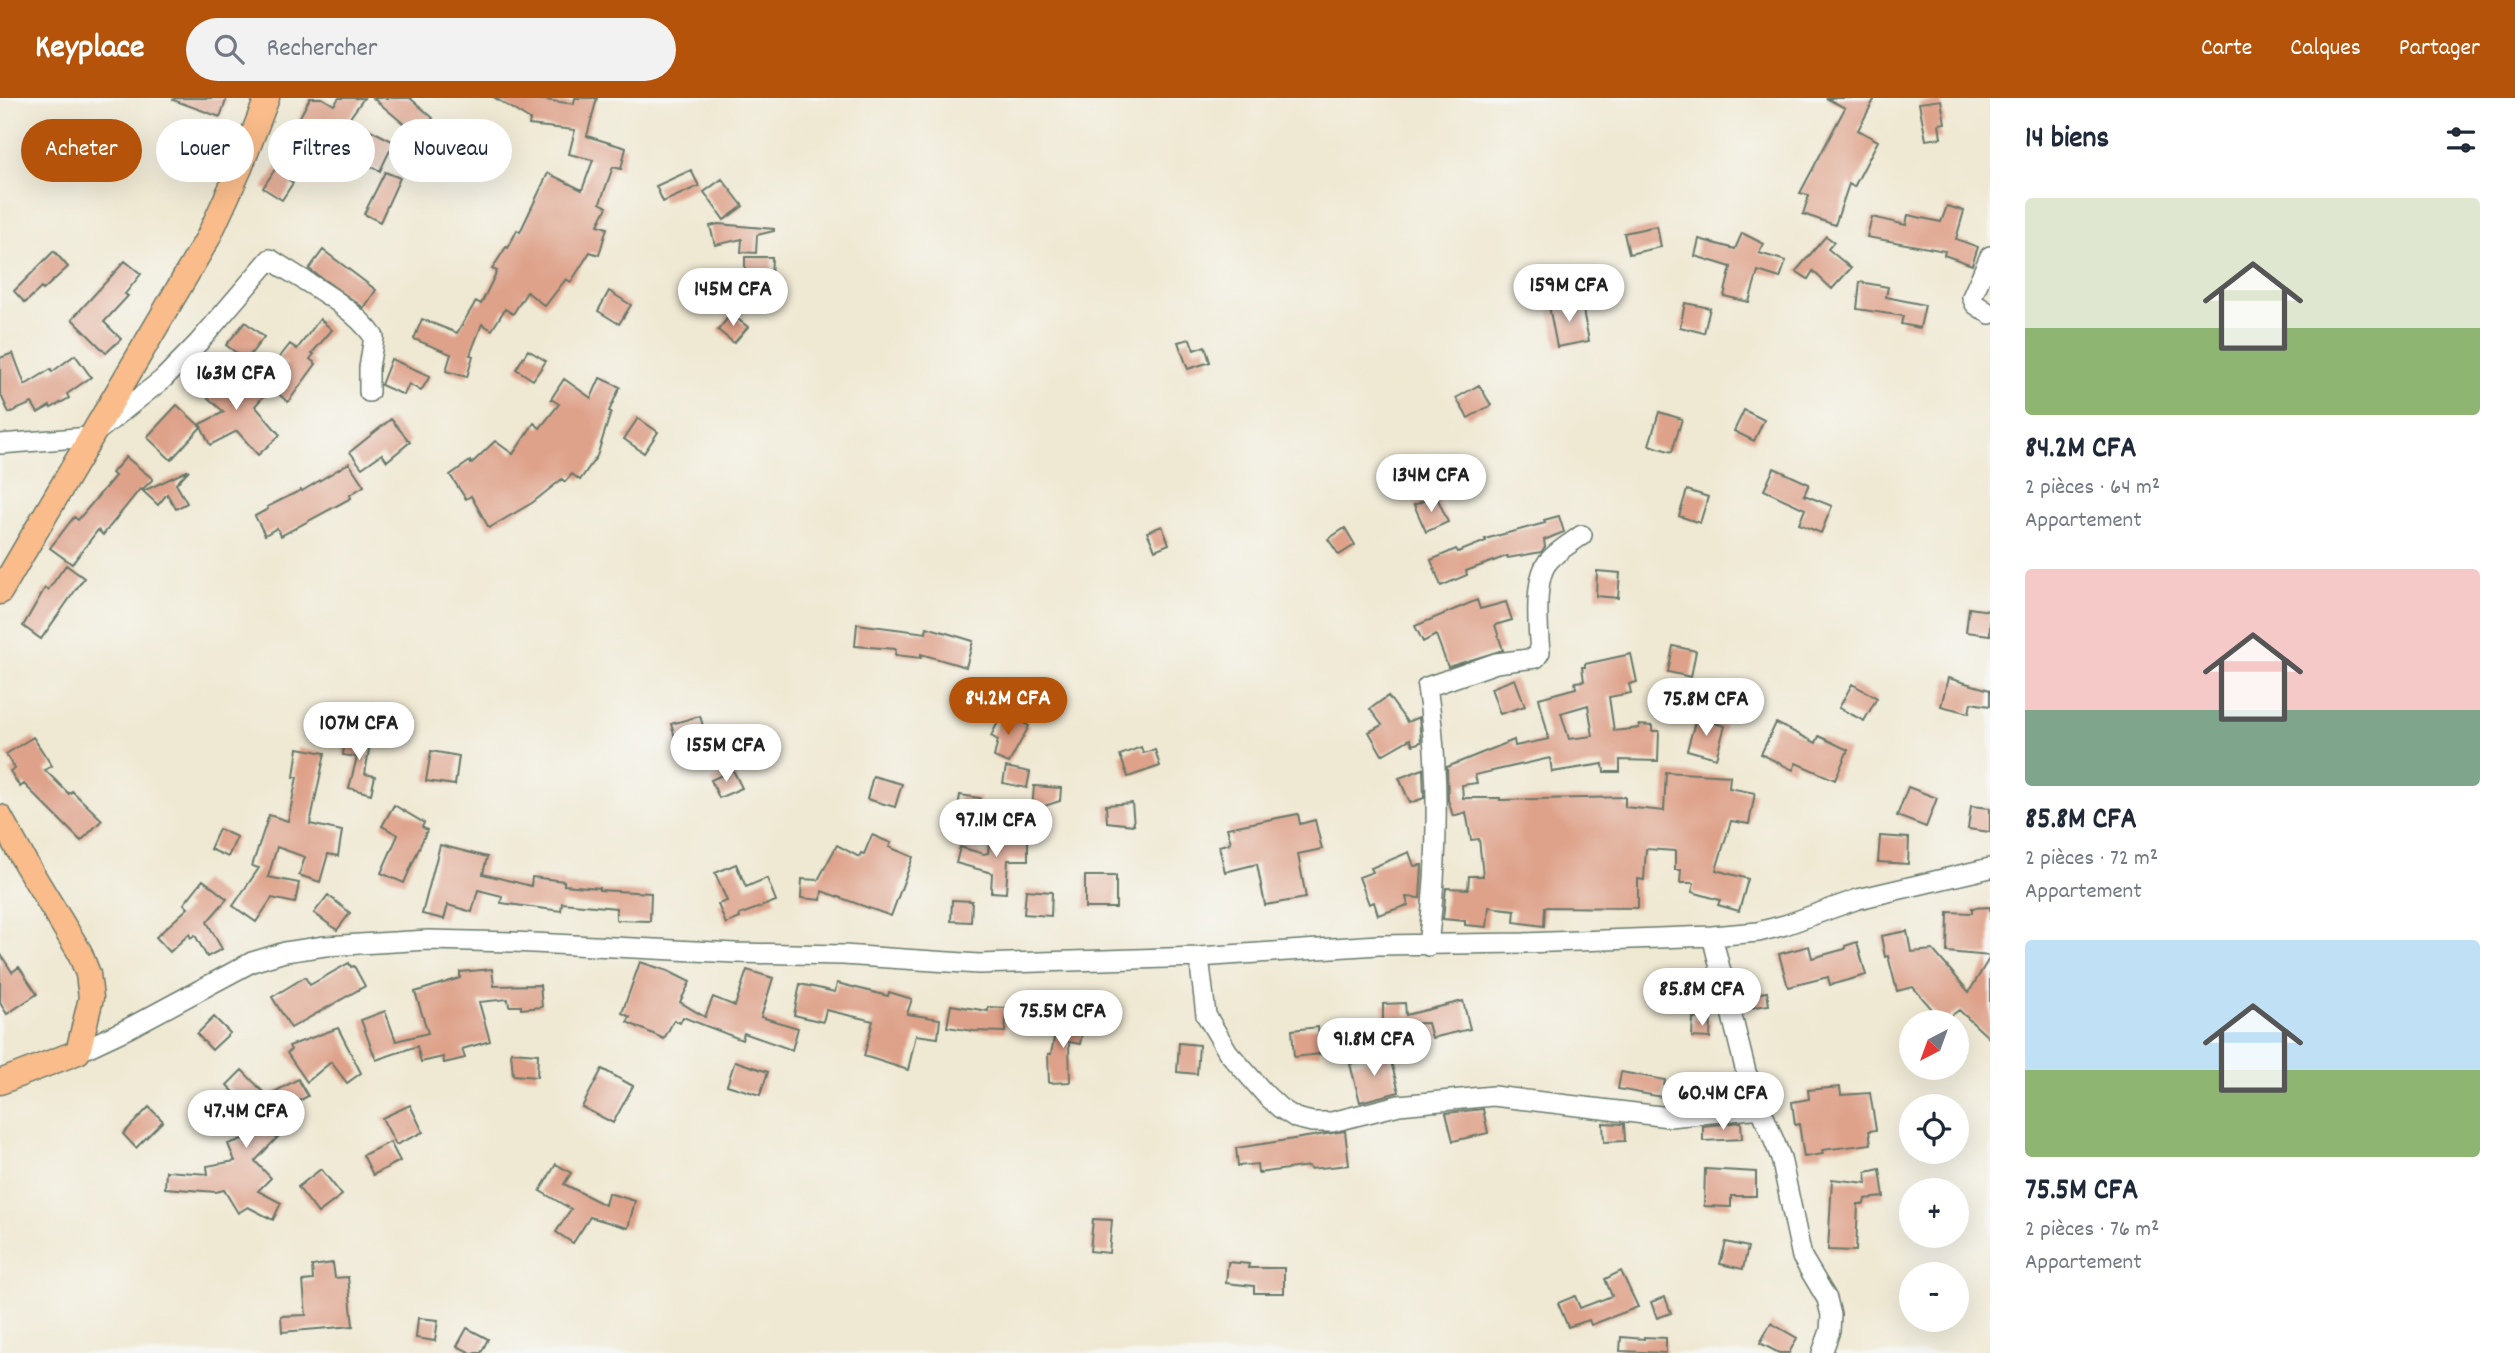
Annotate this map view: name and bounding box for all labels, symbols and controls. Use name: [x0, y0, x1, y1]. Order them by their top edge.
search box: [186, 18, 676, 81]
text: Keyplace: [35, 26, 144, 73]
icon: search: [210, 30, 248, 68]
text: Rechercher: [266, 31, 377, 68]
text: Carte: [2201, 32, 2252, 66]
text: Calques: [2290, 32, 2361, 66]
text: Partager: [2399, 32, 2480, 66]
chip: Acheter: [21, 119, 142, 182]
chip: Louer: [156, 119, 254, 182]
chip: Filtres: [268, 119, 375, 182]
chip: Nouveau: [389, 119, 512, 182]
text: 14 biens: [2025, 119, 2109, 162]
icon: filters: [2442, 121, 2480, 159]
icon: home: [2190, 243, 2316, 369]
pin: 159M CFA: [1497, 264, 1641, 324]
pin: 145M CFA: [661, 268, 805, 328]
text: 159M CFA: [1529, 270, 1609, 303]
text: 145M CFA: [694, 274, 772, 307]
pin: 163M CFA: [164, 352, 308, 412]
text: 163M CFA: [196, 358, 276, 391]
text: 84.2M CFA: [2025, 429, 2137, 472]
pin: 134M CFA: [1359, 454, 1503, 514]
text: 134M CFA: [1392, 460, 1470, 493]
text: 2 pièces · 64 m²: [2025, 472, 2160, 505]
text: Appartement: [2025, 505, 2142, 538]
icon: home: [2190, 614, 2316, 740]
pin: 84.2M CFA: [928, 678, 1088, 737]
pin: 75.8M CFA: [1626, 678, 1786, 738]
text: 84.2M CFA: [965, 683, 1051, 716]
text: 75.8M CFA: [1663, 684, 1749, 717]
pin: 107M CFA: [287, 702, 431, 762]
text: 107M CFA: [319, 708, 399, 741]
pin: 155M CFA: [654, 724, 798, 784]
text: 155M CFA: [686, 730, 766, 763]
pin: 97.1M CFA: [916, 800, 1076, 859]
text: 85.8M CFA: [2025, 800, 2137, 843]
text: 97.1M CFA: [955, 805, 1037, 838]
text: 2 pièces · 72 m²: [2025, 843, 2158, 876]
text: Appartement: [2025, 876, 2142, 909]
pin: 85.8M CFA: [1622, 968, 1782, 1028]
text: 85.8M CFA: [1659, 974, 1745, 1007]
icon: home: [2190, 985, 2316, 1111]
pin: 75.5M CFA: [983, 990, 1143, 1050]
text: 75.5M CFA: [1020, 996, 1106, 1029]
north arrow: [1899, 1010, 1969, 1080]
map controls: [1899, 1010, 1969, 1332]
pin: 91.8M CFA: [1294, 1018, 1454, 1078]
text: 91.8M CFA: [1333, 1024, 1415, 1057]
pin: 60.4M CFA: [1643, 1072, 1803, 1132]
text: 60.4M CFA: [1678, 1078, 1768, 1111]
pin: 47.4M CFA: [166, 1090, 326, 1150]
button: locate: [1899, 1094, 1969, 1164]
text: 47.4M CFA: [204, 1096, 288, 1129]
text: 75.5M CFA: [2025, 1171, 2138, 1214]
button: +: [1899, 1178, 1969, 1248]
text: 2 pièces · 76 m²: [2025, 1214, 2159, 1247]
text: Appartement: [2025, 1247, 2142, 1280]
button: −: [1899, 1262, 1969, 1332]

